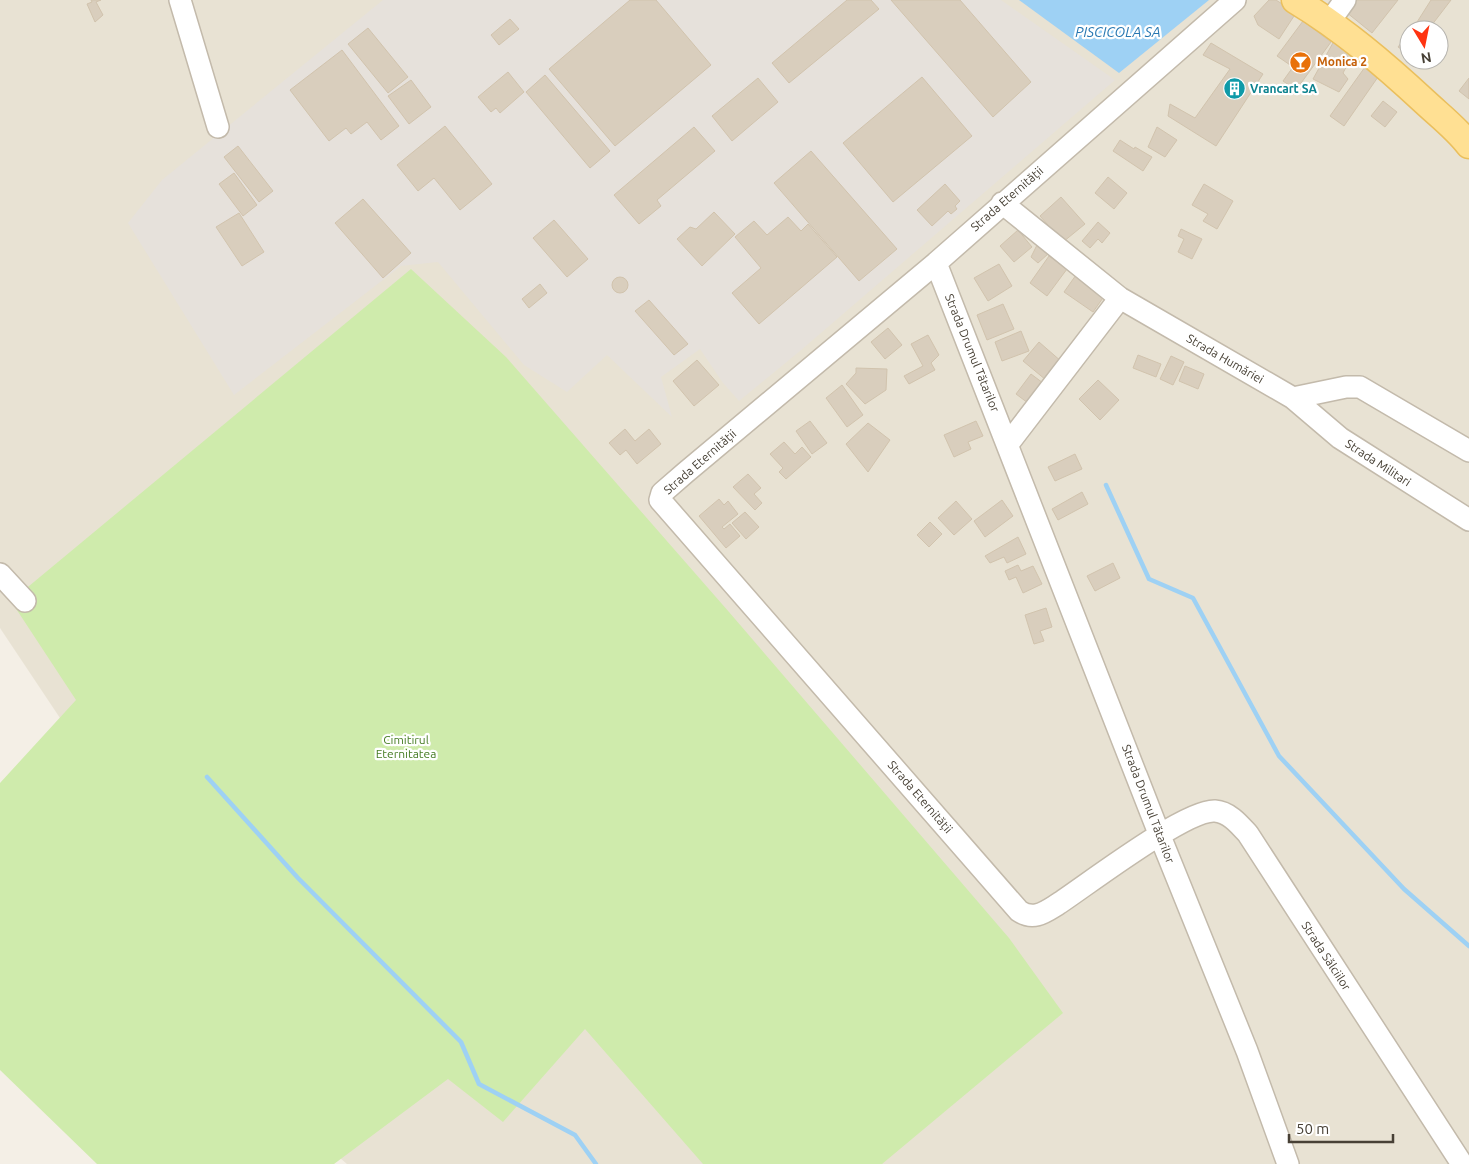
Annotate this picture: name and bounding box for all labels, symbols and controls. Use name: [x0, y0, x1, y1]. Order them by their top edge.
north arrow: [1399, 20, 1449, 70]
water label: PISCICOLA SA: [1075, 24, 1161, 40]
text: N: [1420, 49, 1433, 67]
bar icon: Monica 2: [1289, 50, 1313, 74]
place label: Monica 2: [1317, 55, 1367, 68]
building icon: Vrancart SA: [1222, 77, 1246, 101]
place label: Vrancart SA: [1250, 82, 1317, 95]
street label: Strada Eternității: [968, 164, 1045, 234]
street label: Strada Drumul Tătarilor: [943, 292, 1002, 414]
street label: Strada Humăriei: [1185, 331, 1266, 386]
street label: Strada Eternității: [661, 427, 738, 497]
street label: Strada Militari: [1343, 437, 1413, 489]
park label: Cimitirul Eternitatea: [376, 733, 436, 760]
street label: Strada Drumul Tătarilor: [1120, 743, 1177, 865]
street label: Strada Eternității: [885, 758, 955, 835]
street label: Strada Sălciilor: [1299, 919, 1354, 993]
scale bar: [1289, 1112, 1393, 1144]
text: 50 m: [1296, 1120, 1329, 1137]

